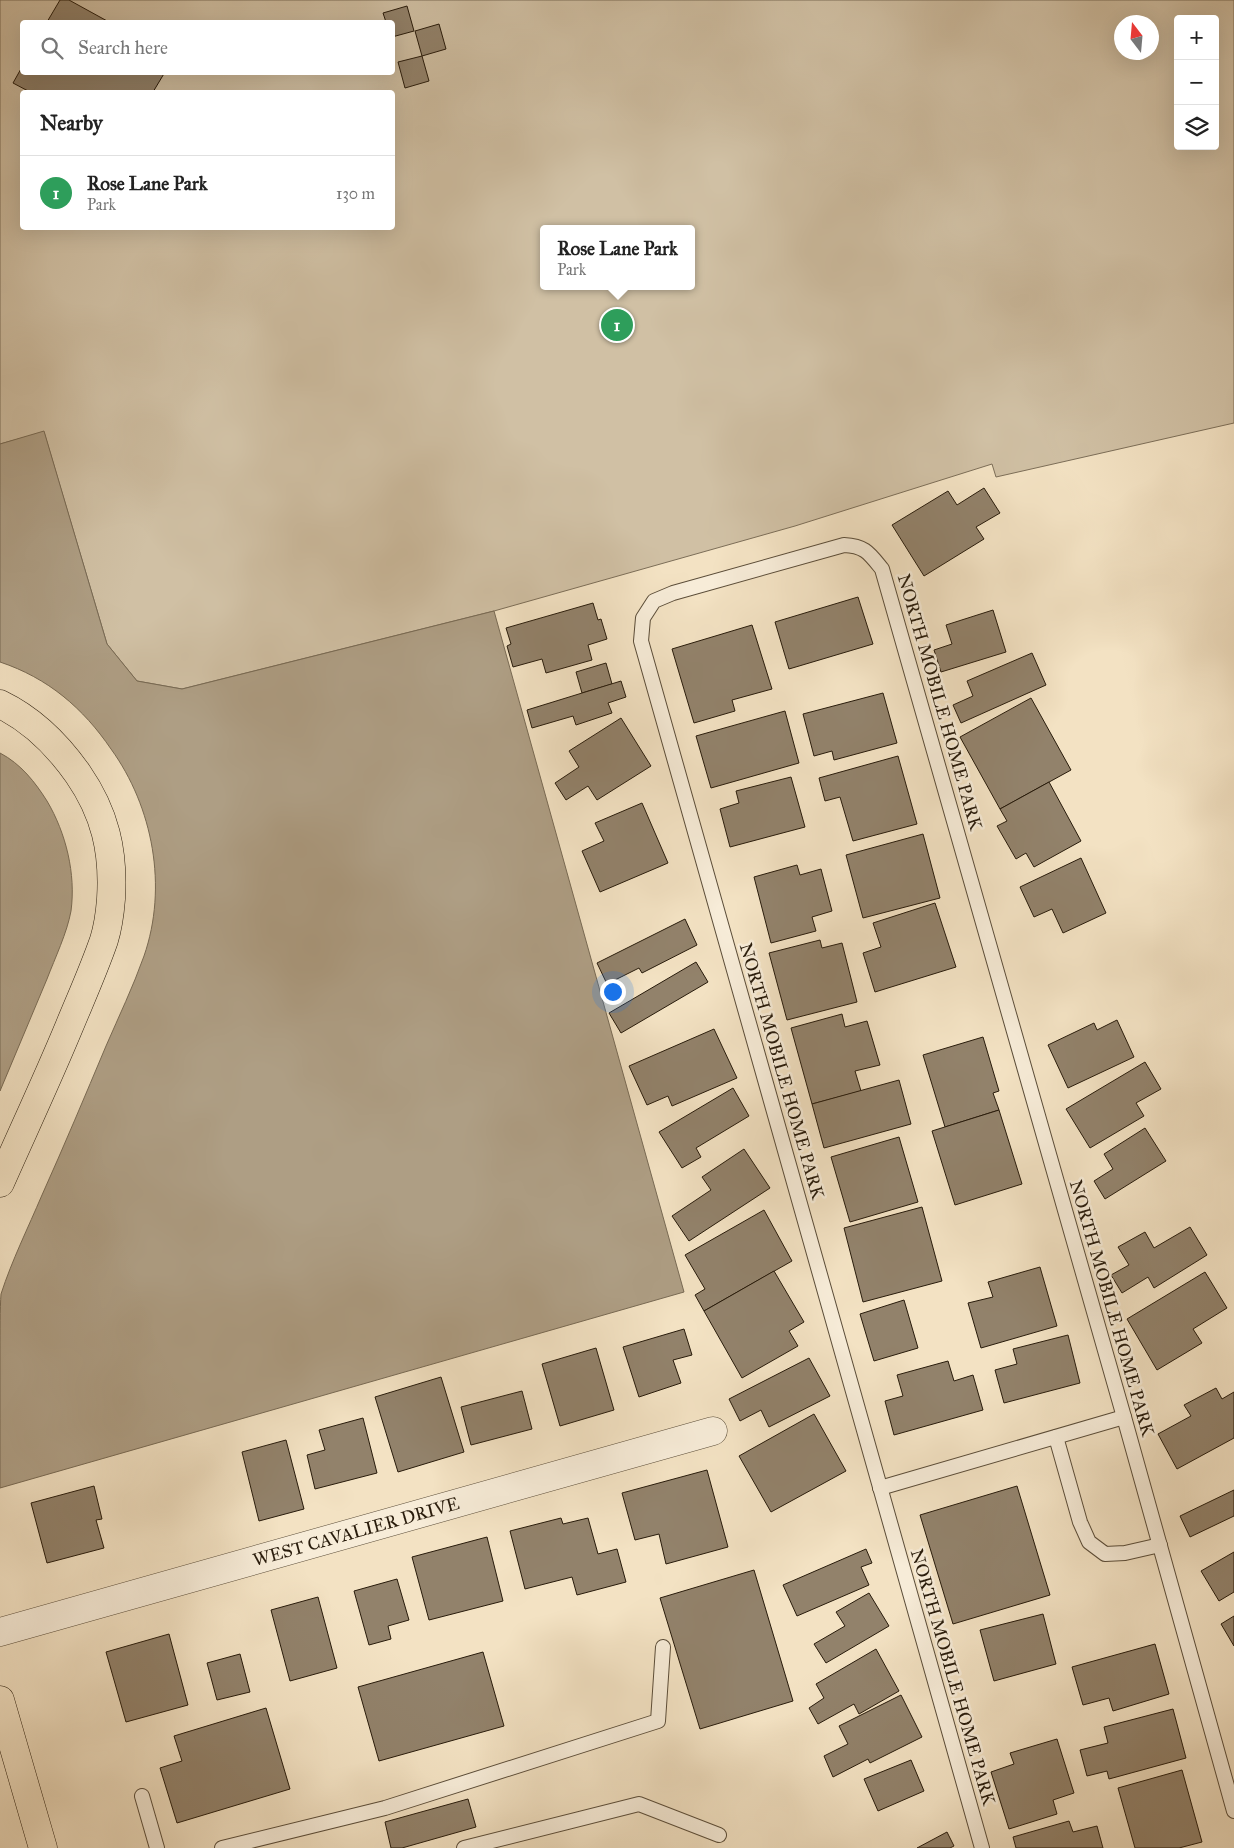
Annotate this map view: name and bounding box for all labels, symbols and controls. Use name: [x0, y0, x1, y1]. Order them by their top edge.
north arrow: [1114, 15, 1159, 60]
map controls: [1174, 15, 1219, 150]
button: +: [1174, 15, 1219, 60]
search box: [20, 20, 395, 75]
icon: search: [38, 34, 66, 62]
text: Search here: [78, 36, 168, 59]
button: −: [1174, 60, 1219, 105]
button: layers: [1174, 105, 1219, 150]
text: Nearby: [40, 110, 103, 136]
text: Rose Lane Park: [87, 172, 208, 195]
text: 1: [53, 184, 59, 203]
text: 130 m: [336, 184, 375, 203]
text: Park: [87, 195, 116, 214]
popup: [540, 225, 695, 290]
text: Rose Lane Park: [557, 237, 678, 260]
text: Park: [557, 260, 586, 279]
pin: 1: [601, 306, 633, 344]
street label: NORTH MOBILE HOME PARK: [893, 571, 988, 834]
street label: NORTH MOBILE HOME PARK: [735, 940, 830, 1203]
your location: [600, 979, 626, 1005]
street label: NORTH MOBILE HOME PARK: [1065, 1177, 1160, 1440]
street label: WEST CAVALIER DRIVE: [250, 1492, 462, 1571]
street label: NORTH MOBILE HOME PARK: [906, 1546, 1001, 1809]

